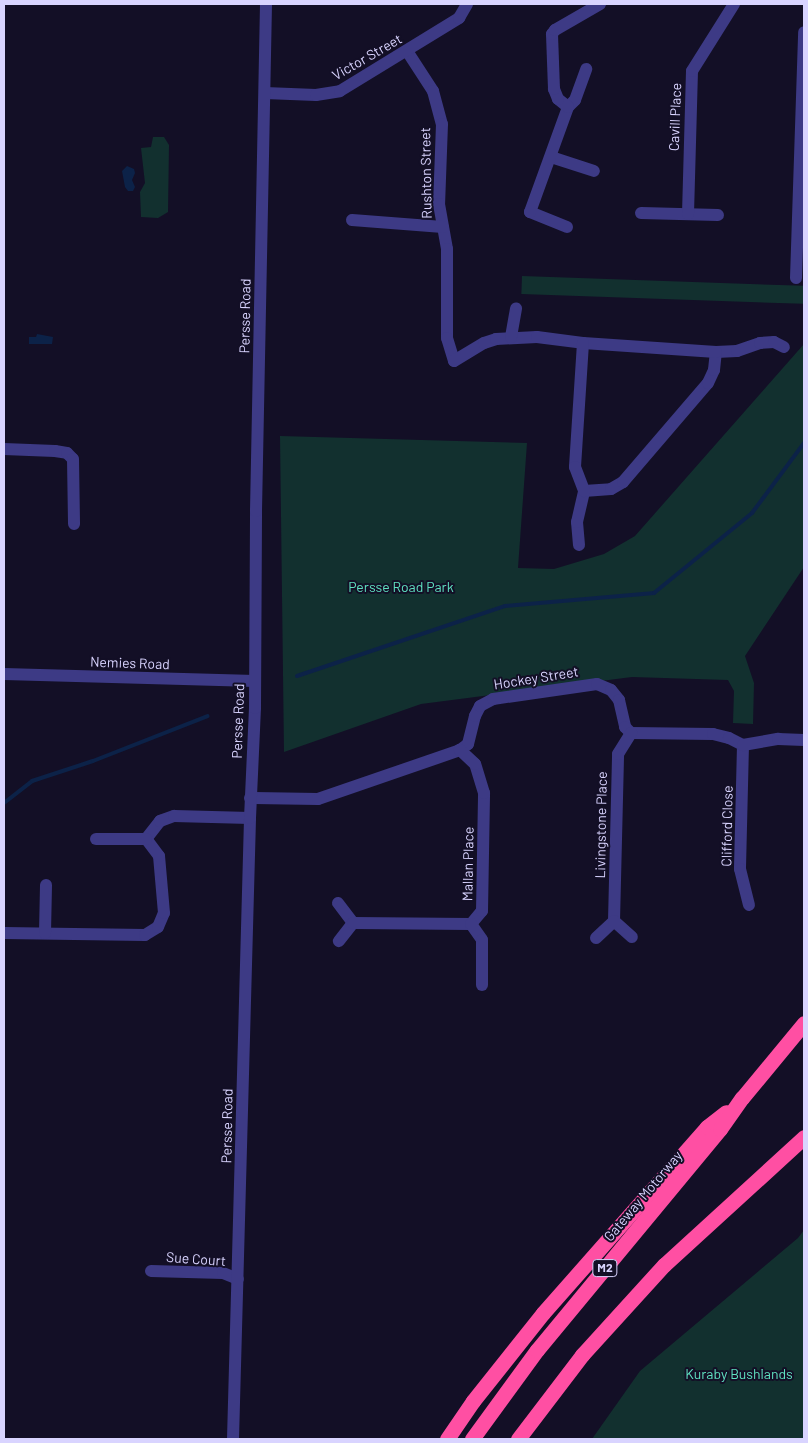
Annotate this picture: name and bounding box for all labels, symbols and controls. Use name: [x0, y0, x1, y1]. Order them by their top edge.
street label: Victor Street: [329, 30, 405, 84]
street label: Cavill Place: [665, 83, 685, 151]
street label: Rushton Street: [417, 127, 435, 219]
street label: Persse Road: [236, 278, 254, 354]
park label: Persse Road Park: [348, 579, 454, 595]
street label: Nemies Road: [90, 653, 170, 673]
street label: Hockey Street: [492, 663, 580, 693]
street label: Persse Road: [228, 683, 248, 759]
street label: Livingstone Place: [592, 771, 610, 879]
street label: Clifford Close: [718, 785, 736, 867]
street label: Mallan Place: [459, 827, 477, 901]
street label: Persse Road: [218, 1088, 236, 1164]
street label: Gateway Motorway: [600, 1147, 686, 1245]
street label: Sue Court: [166, 1249, 226, 1269]
road number: M2: [591, 1258, 619, 1278]
park label: Kuraby Bushlands: [685, 1366, 793, 1382]

